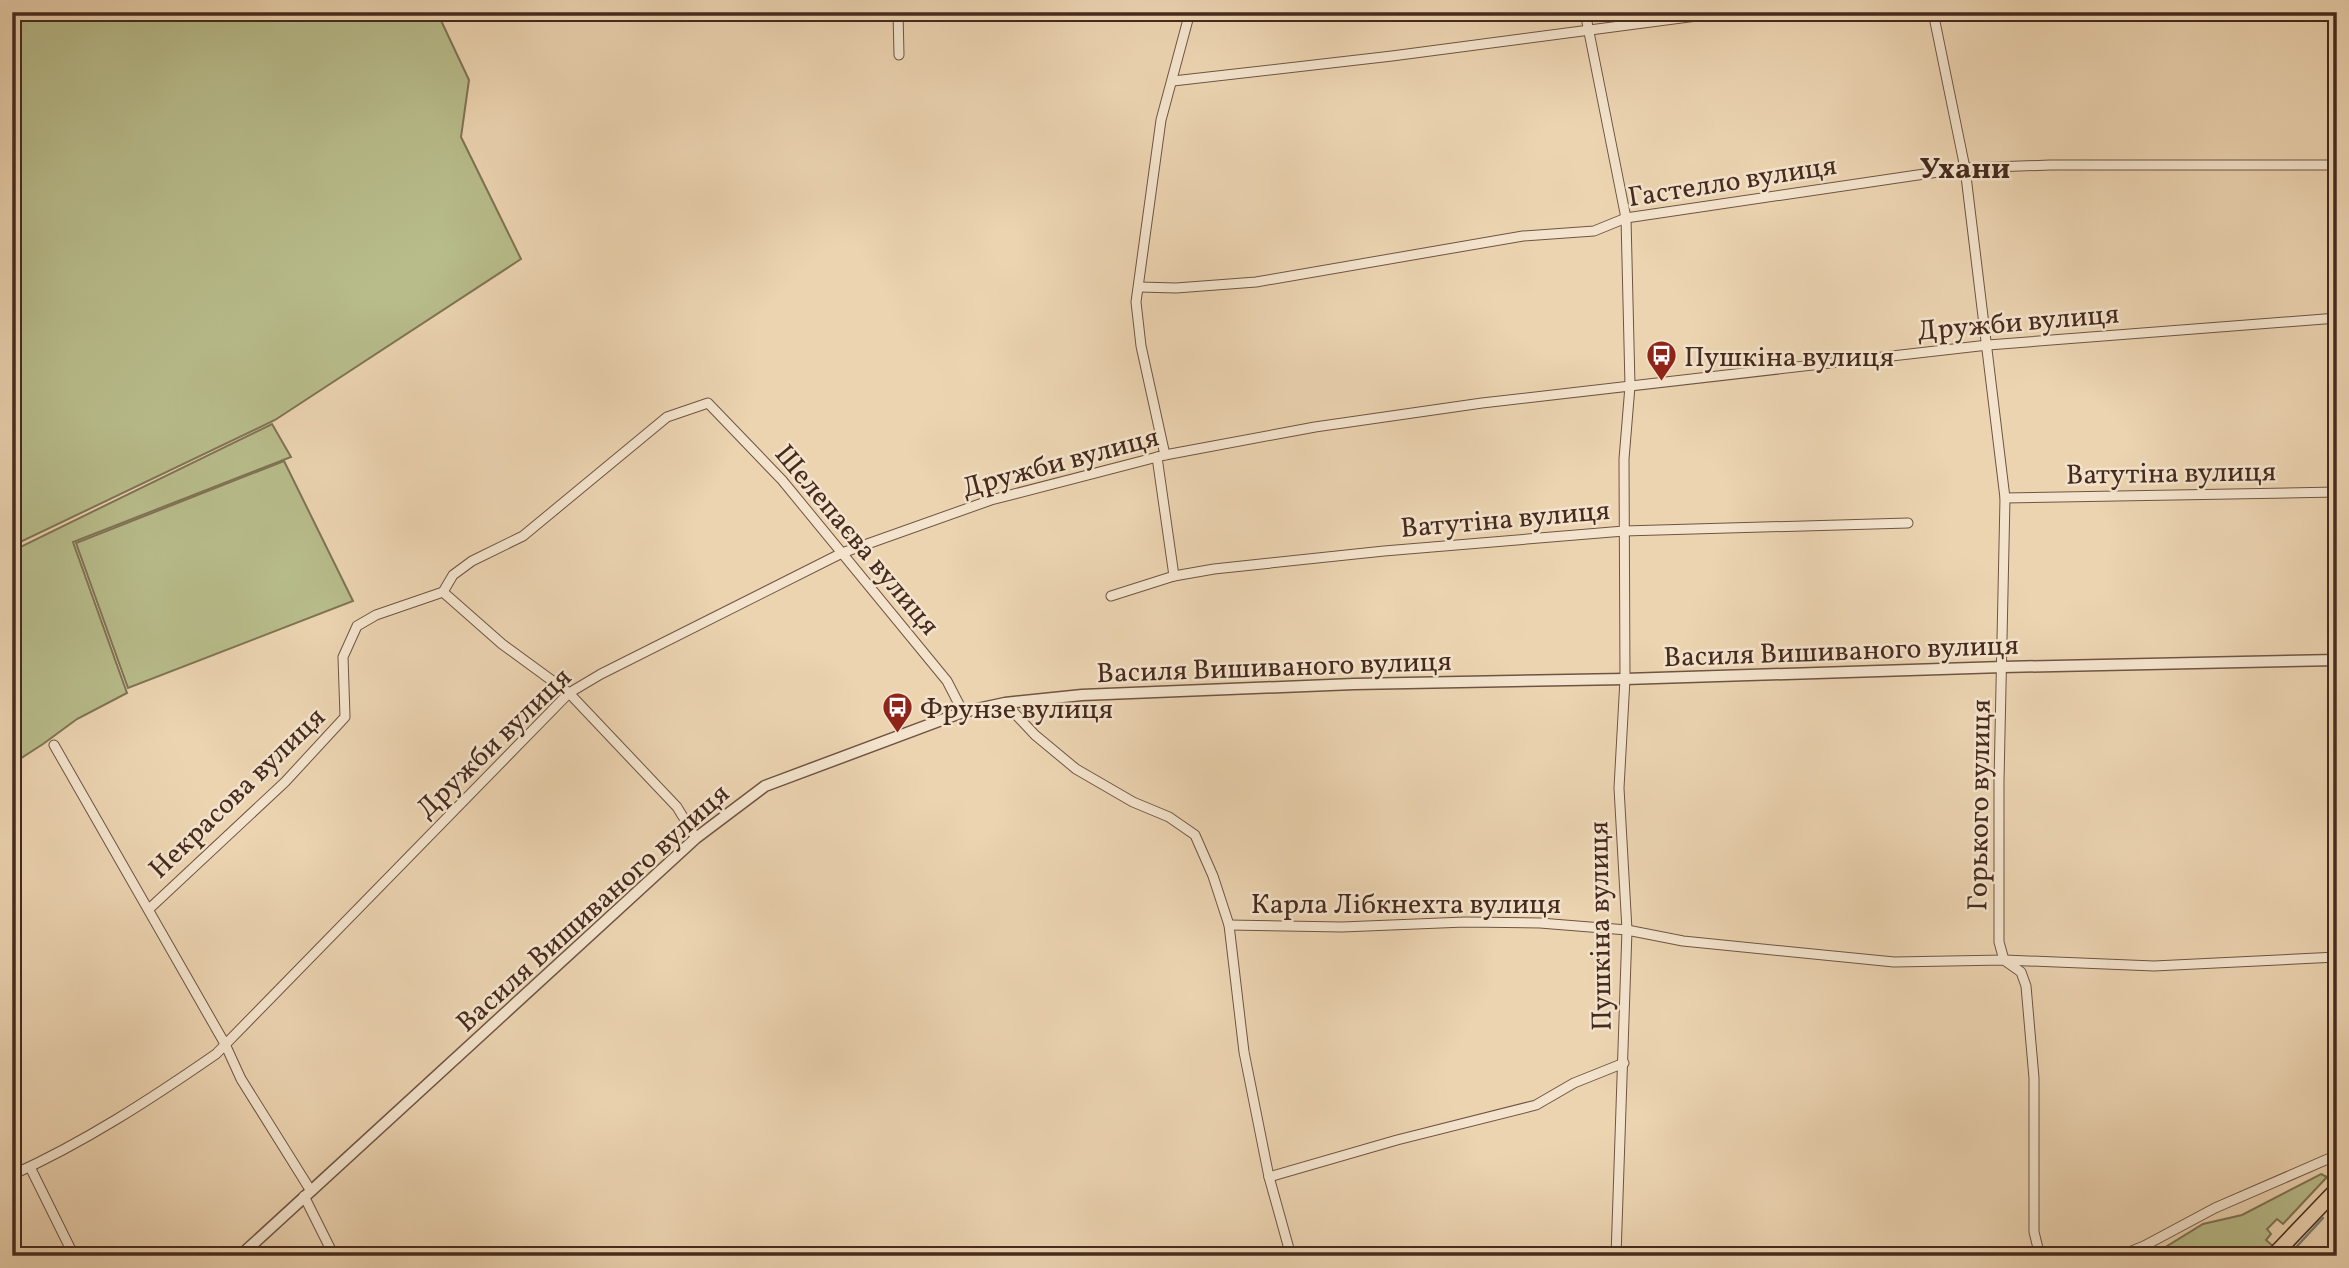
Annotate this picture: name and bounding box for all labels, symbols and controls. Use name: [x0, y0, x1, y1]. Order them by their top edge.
street label: Гастелло вулиця: [1625, 147, 1839, 218]
district label: Ухани: [1920, 149, 2010, 191]
street label: Дружби вулиця: [1916, 295, 2121, 352]
bus stop icon: Пушкіна вулиця: [1644, 339, 1678, 383]
place label: Пушкіна вулиця: [1684, 339, 1894, 378]
street label: Дружби вулиця: [958, 418, 1164, 508]
street label: Шелепаєва вулиця: [764, 437, 948, 645]
street label: Ватутіна вулиця: [2066, 453, 2276, 496]
street label: Ватутіна вулиця: [1399, 492, 1612, 549]
street label: Василя Вишиваного вулиця: [1663, 627, 2019, 678]
street label: Василя Вишиваного вулиця: [1096, 643, 1452, 694]
street label: Дружби вулиця: [408, 659, 581, 828]
bus stop icon: Фрунзе вулиця: [880, 691, 914, 735]
place label: Фрунзе вулиця: [920, 691, 1113, 730]
street label: Некрасова вулиця: [141, 699, 335, 888]
street label: Горького вулиця: [1959, 699, 2002, 911]
street label: Василя Вишиваного вулиця: [449, 775, 739, 1042]
street label: Пушкіна вулиця: [1580, 821, 1623, 1031]
street label: Карла Лібкнехта вулиця: [1251, 886, 1561, 925]

